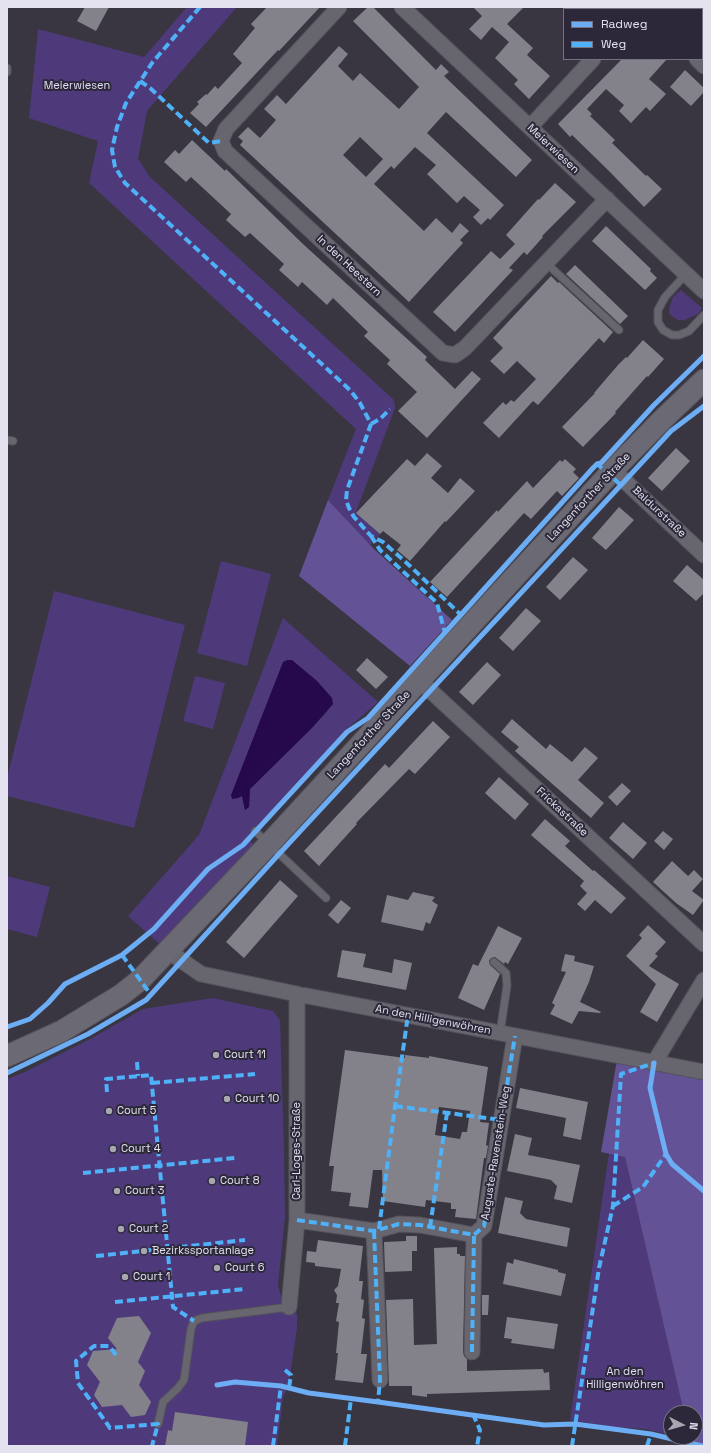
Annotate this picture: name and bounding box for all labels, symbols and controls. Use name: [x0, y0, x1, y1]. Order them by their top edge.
legend: [563, 8, 703, 60]
text: Radweg: [601, 16, 647, 32]
text: Weg: [601, 36, 626, 52]
park label: Meierwiesen: [44, 79, 110, 93]
street label: Meierwiesen: [524, 122, 582, 176]
street label: In den Heestern: [314, 233, 384, 299]
street label: Langenforther Straße: [545, 450, 633, 544]
street label: Baldurstraße: [629, 484, 689, 540]
street label: Langenforther Straße: [325, 688, 413, 782]
street label: Frickastraße: [533, 785, 591, 839]
street label: An den Hilligenwöhren: [374, 1002, 492, 1038]
place label: Court 11: [224, 1048, 266, 1062]
marker: Court 11: [211, 1050, 221, 1060]
street label: Auguste-Ravenstein-Weg: [479, 1085, 513, 1221]
place label: Court 10: [235, 1092, 279, 1106]
marker: Court 10: [222, 1094, 232, 1104]
street label: Carl-Loges-Straße: [290, 1102, 304, 1200]
place label: Court 5: [117, 1104, 156, 1118]
marker: Court 5: [104, 1106, 114, 1116]
place label: Court 4: [121, 1142, 161, 1156]
marker: Court 4: [108, 1144, 118, 1154]
place label: Court 8: [220, 1174, 259, 1188]
marker: Court 8: [207, 1176, 217, 1186]
place label: Court 3: [125, 1184, 164, 1198]
marker: Court 3: [112, 1186, 122, 1196]
place label: Court 2: [129, 1222, 168, 1236]
marker: Court 2: [116, 1224, 126, 1234]
place label: Bezirkssportanlage: [152, 1244, 254, 1258]
marker: Bezirkssportanlage: [139, 1246, 149, 1256]
place label: Court 6: [225, 1261, 264, 1275]
marker: Court 6: [212, 1263, 222, 1273]
place label: Court 1: [133, 1270, 170, 1284]
marker: Court 1: [120, 1272, 130, 1282]
park label: An den Hilligenwöhren: [586, 1365, 664, 1391]
north arrow: [663, 1405, 703, 1445]
text: N: [687, 1422, 701, 1431]

